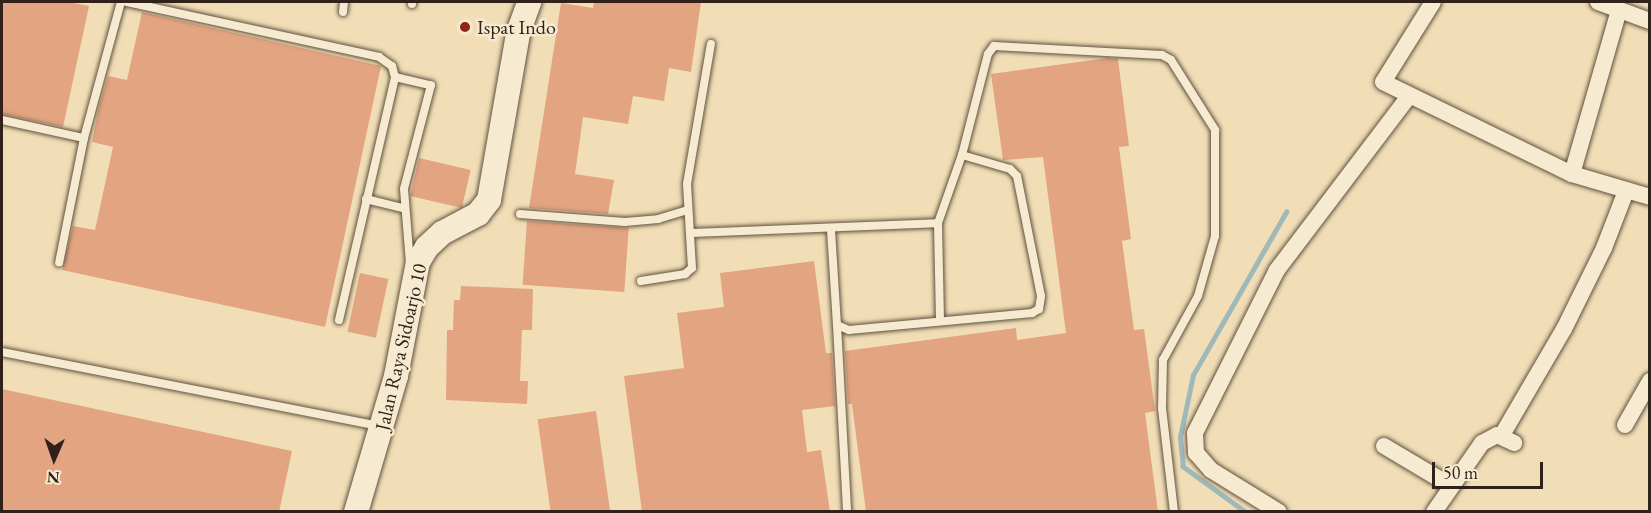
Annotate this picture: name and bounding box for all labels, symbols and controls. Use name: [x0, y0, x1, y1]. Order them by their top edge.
place label: Ispat Indo: [477, 15, 556, 39]
marker: Ispat Indo: [458, 20, 472, 34]
street label: Jalan Raya Sidoarjo 10: [370, 261, 432, 433]
north arrow: [24, 429, 84, 489]
scale bar: [1435, 450, 1546, 488]
text: 50 m: [1443, 461, 1478, 484]
text: N: [47, 467, 60, 488]

